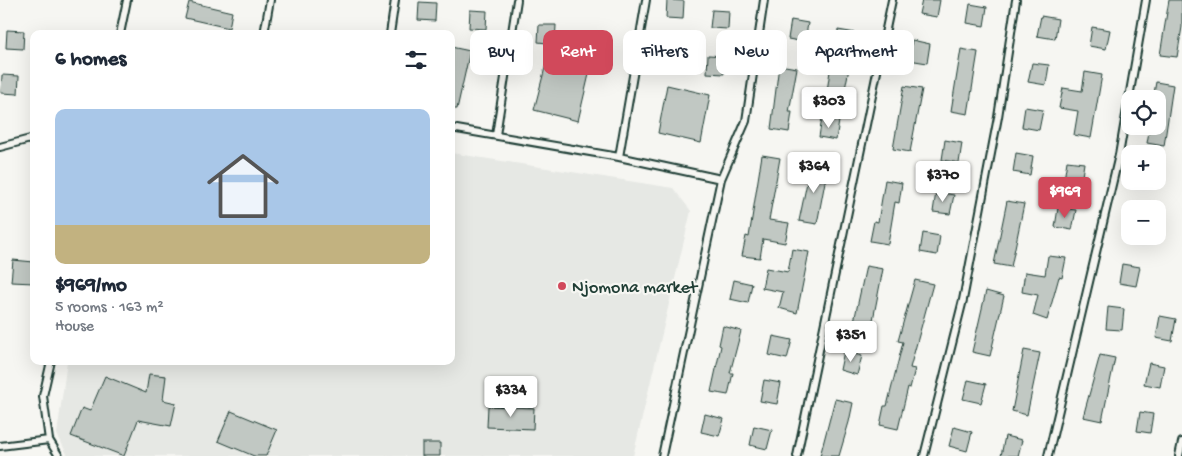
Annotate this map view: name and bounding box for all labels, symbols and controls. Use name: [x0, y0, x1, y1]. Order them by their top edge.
chip: Buy: [470, 30, 533, 75]
chip: Rent: [543, 30, 613, 75]
chip: Filters: [623, 30, 706, 75]
chip: New: [716, 30, 787, 75]
chip: Apartment: [797, 30, 914, 75]
icon: filters: [402, 46, 430, 74]
text: 6 homes: [55, 48, 126, 73]
pin: $303: [799, 86, 859, 129]
map controls: [1121, 90, 1166, 245]
button: locate: [1121, 90, 1166, 135]
text: $303: [813, 93, 845, 112]
icon: home: [198, 141, 288, 231]
button: +: [1121, 145, 1166, 190]
pin: $364: [784, 152, 844, 194]
text: $364: [798, 158, 830, 177]
pin: $370: [913, 160, 973, 203]
text: $370: [927, 167, 959, 186]
pin: $969: [1035, 176, 1095, 219]
text: $969: [1049, 183, 1081, 202]
button: −: [1121, 200, 1166, 245]
text: $969/mo: [55, 274, 127, 299]
place label: Njomona market: [572, 278, 699, 299]
marker: Njomona market: [556, 280, 568, 292]
text: 5 rooms · 163 m²: [55, 299, 164, 318]
text: House: [55, 318, 94, 337]
pin: $351: [821, 320, 881, 363]
text: $351: [836, 327, 866, 346]
pin: $334: [481, 376, 541, 418]
text: $334: [495, 382, 527, 401]

